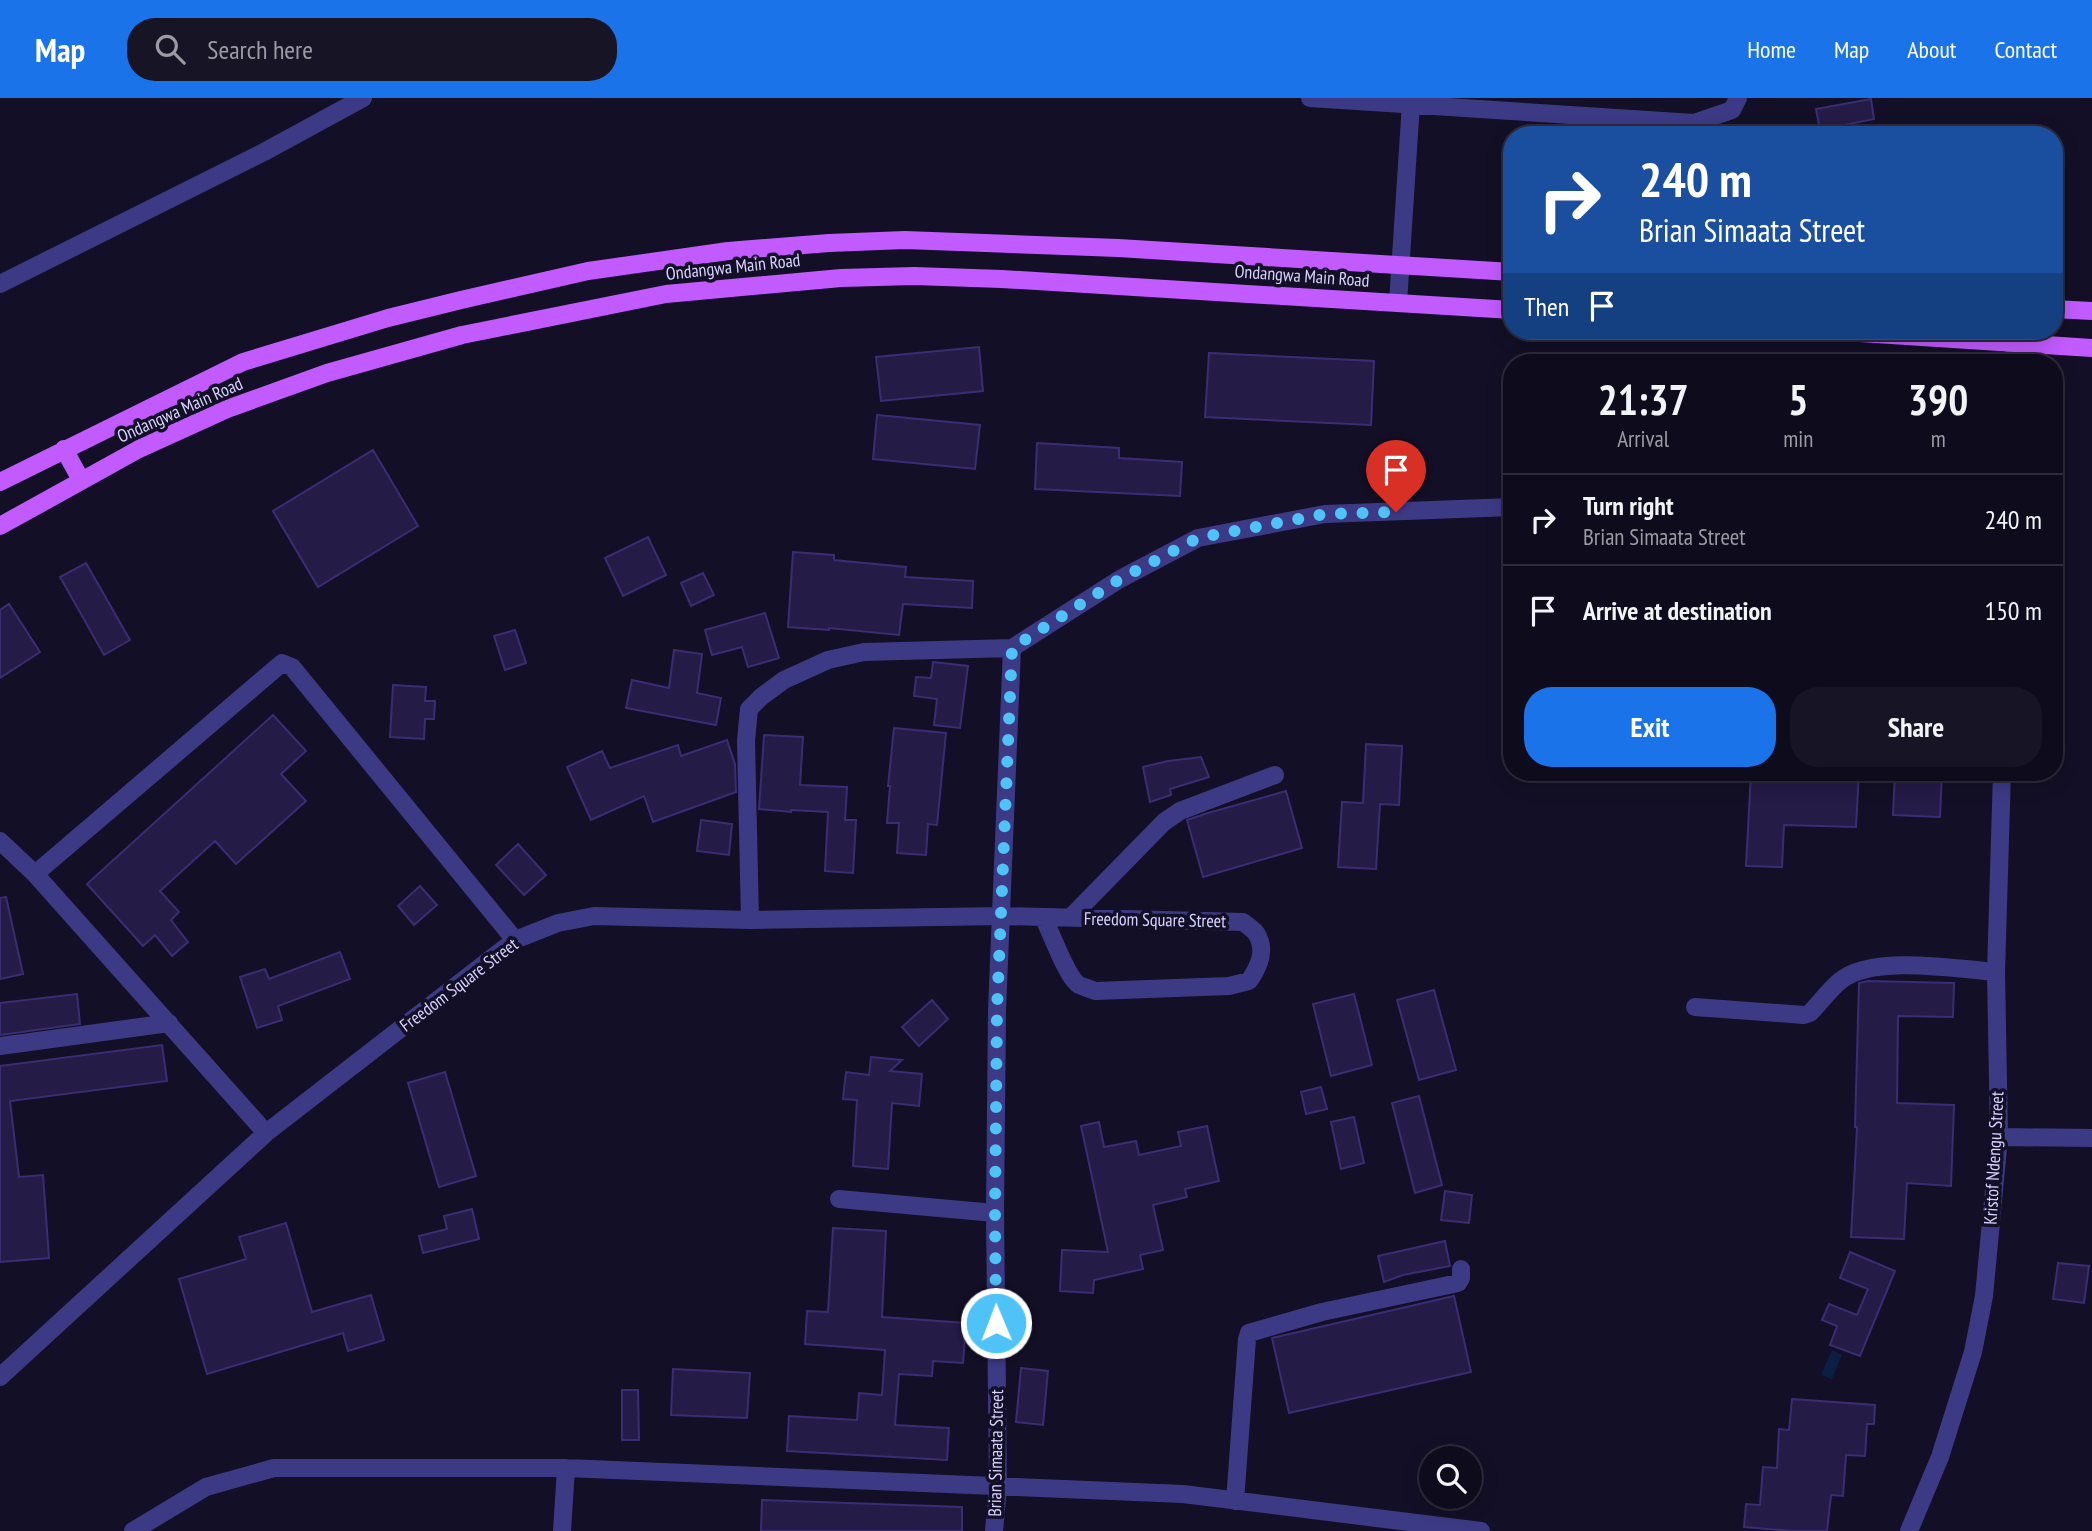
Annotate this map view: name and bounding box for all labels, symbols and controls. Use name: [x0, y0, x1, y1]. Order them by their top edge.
search box: [127, 18, 617, 81]
text: Map: [35, 28, 85, 71]
icon: search: [151, 30, 189, 68]
text: Search here: [207, 33, 313, 66]
text: Home: [1747, 34, 1796, 65]
text: Map: [1834, 34, 1869, 65]
text: About: [1907, 34, 1956, 65]
text: Contact: [1994, 34, 2057, 65]
text: 240 m: [1639, 147, 1752, 211]
icon: right: [1524, 154, 1615, 245]
text: Brian Simaata Street: [1639, 209, 1865, 251]
street label: Ondangwa Main Road: [665, 248, 801, 285]
street label: Ondangwa Main Road: [1234, 259, 1370, 292]
icon: arrive: [1583, 287, 1621, 325]
text: Then: [1524, 290, 1569, 323]
street label: Ondangwa Main Road: [113, 372, 246, 448]
text: 21:37: [1598, 372, 1689, 427]
text: 5: [1788, 372, 1808, 427]
text: 390: [1908, 372, 1968, 427]
text: Arrival: [1617, 424, 1669, 453]
text: min: [1783, 424, 1813, 453]
text: m: [1931, 424, 1946, 453]
pin: [1366, 440, 1426, 512]
icon: arrive: [1377, 451, 1415, 489]
text: Turn right: [1583, 489, 1674, 522]
icon: right: [1524, 501, 1562, 539]
text: 240 m: [1984, 503, 2042, 536]
text: Brian Simaata Street: [1583, 522, 1746, 551]
icon: arrive: [1524, 592, 1562, 630]
text: Arrive at destination: [1583, 594, 1772, 627]
text: 150 m: [1984, 594, 2042, 627]
button: Exit: [1524, 687, 1776, 767]
button: Share: [1790, 687, 2042, 767]
street label: Freedom Square Street: [1084, 907, 1226, 932]
street label: Freedom Square Street: [395, 933, 522, 1037]
street label: Kristof Ndengu Street: [1979, 1091, 2008, 1225]
position arrow: [959, 1286, 1033, 1360]
street label: Brian Simaata Street: [983, 1389, 1008, 1517]
map controls: [1419, 1446, 1482, 1509]
button: search: [1419, 1446, 1482, 1509]

